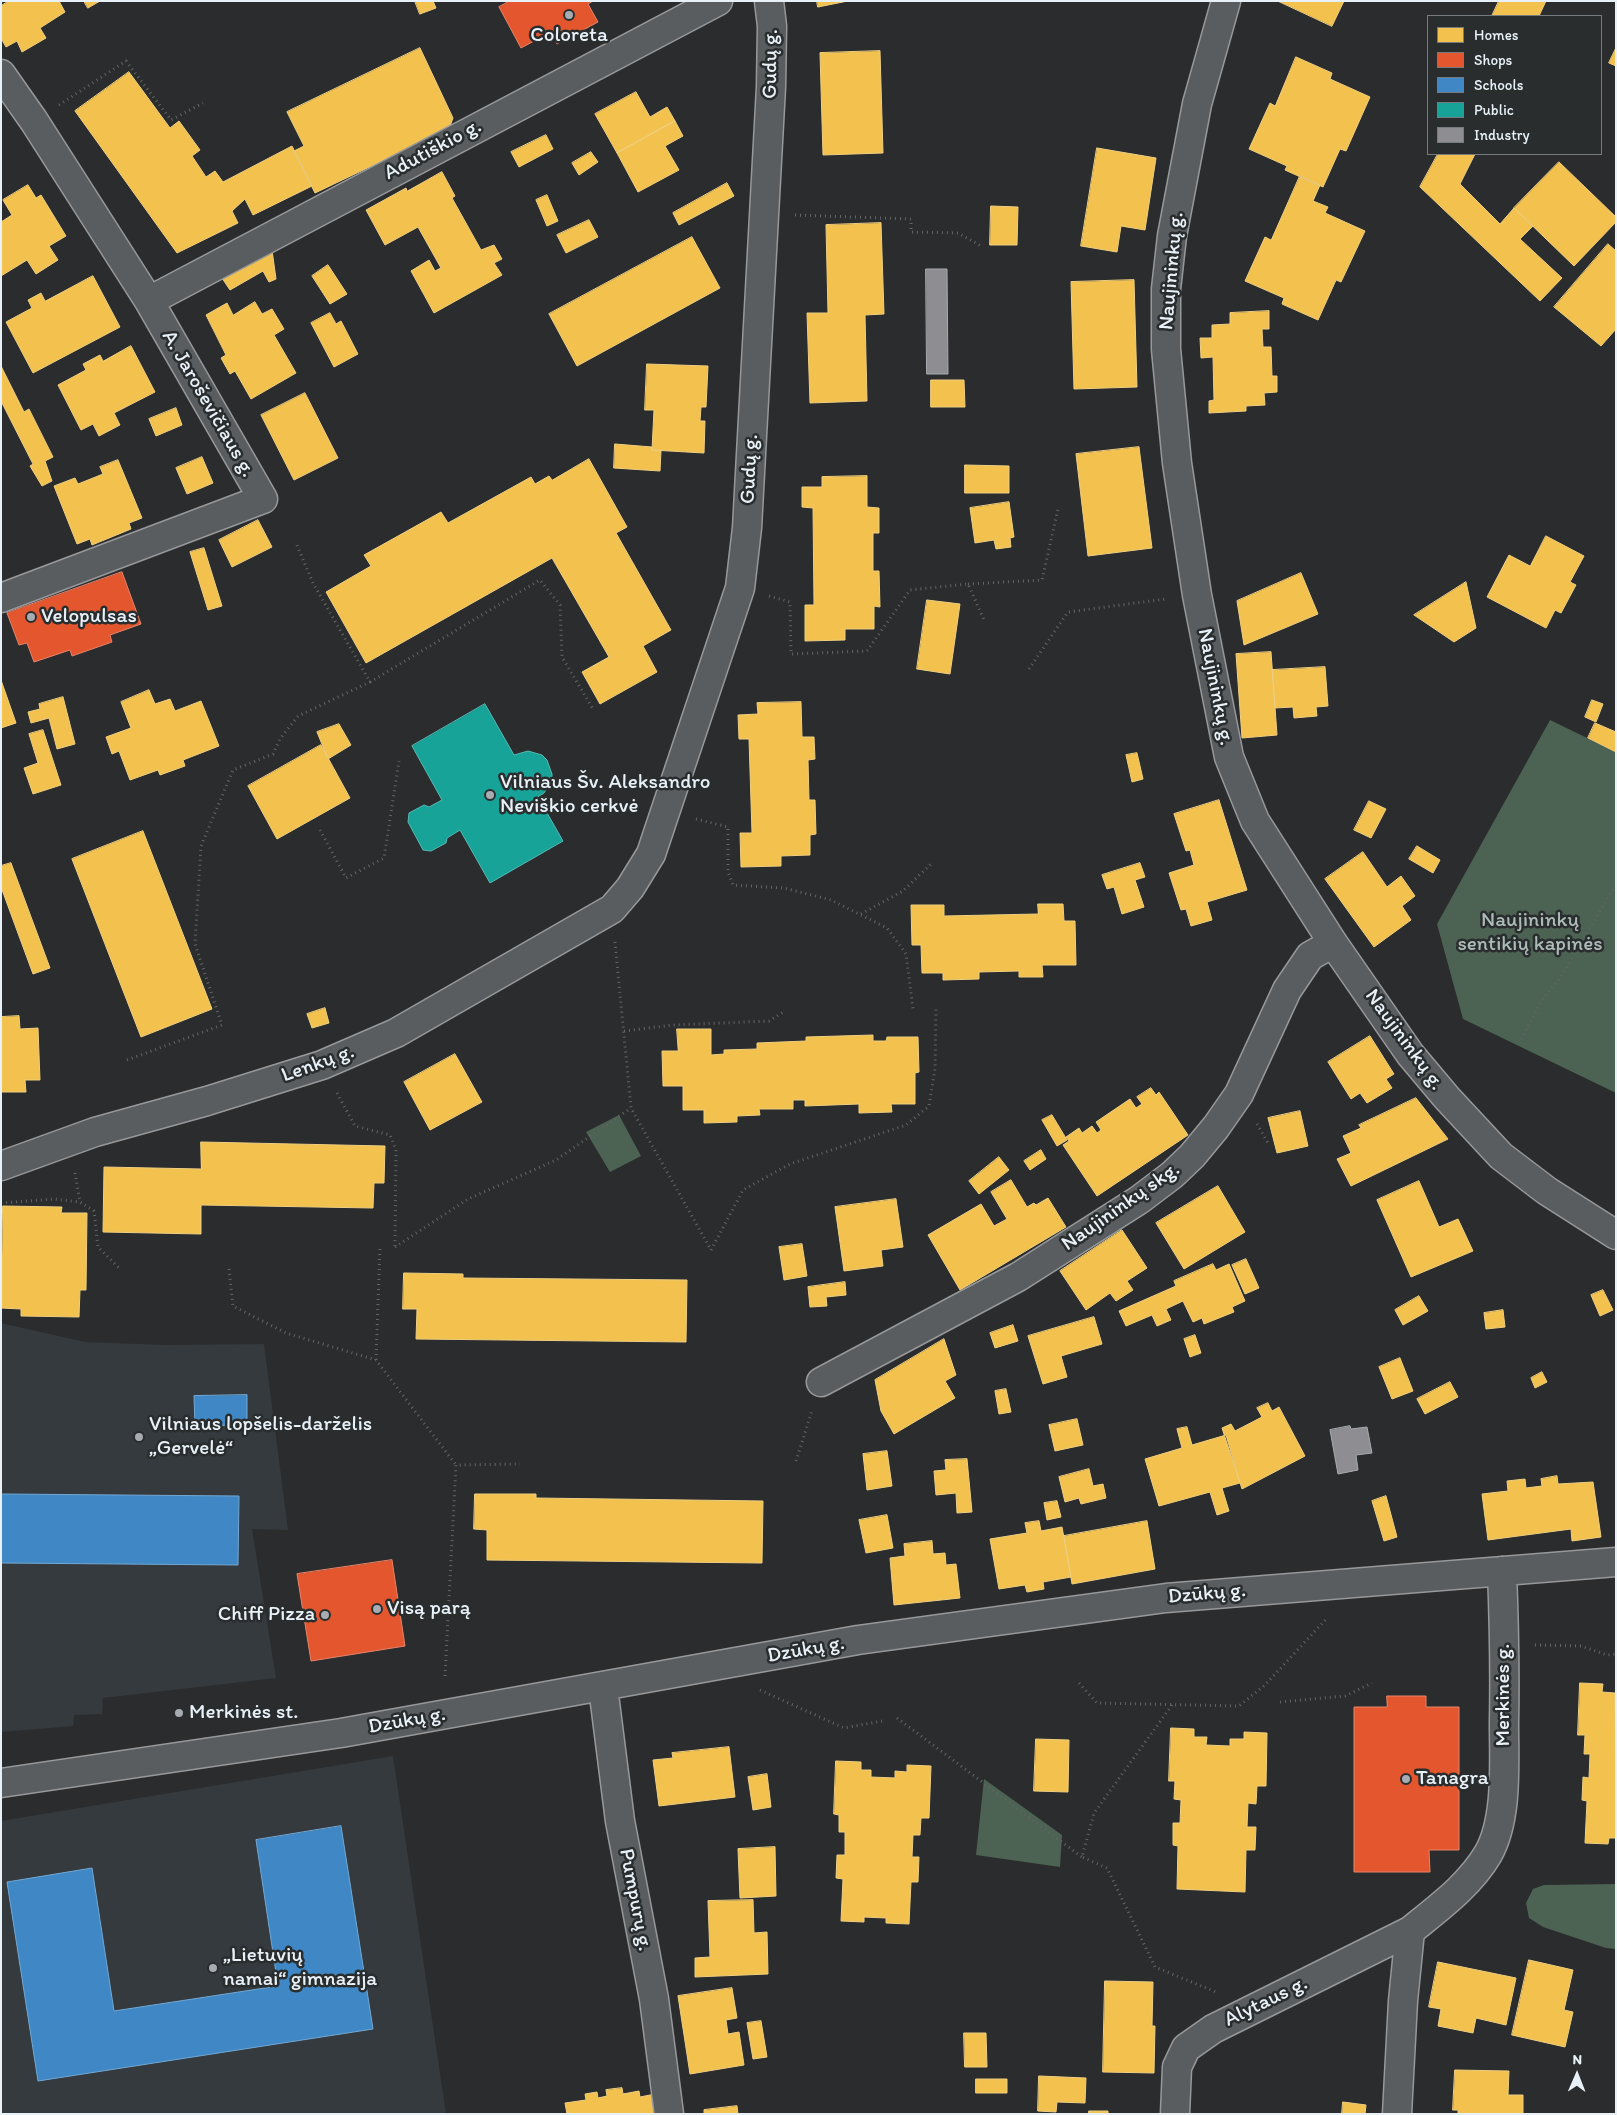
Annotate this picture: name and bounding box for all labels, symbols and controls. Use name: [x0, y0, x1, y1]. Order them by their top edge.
marker: Coloreta: [563, 9, 575, 21]
legend: [1427, 15, 1602, 155]
place label: Coloreta: [530, 23, 608, 49]
text: Homes: [1474, 26, 1518, 44]
street label: Gudų g.: [758, 29, 784, 99]
text: Shops: [1474, 51, 1512, 69]
text: Schools: [1474, 76, 1523, 94]
text: Public: [1474, 101, 1514, 119]
street label: Adutiškio g.: [380, 114, 486, 186]
text: Industry: [1474, 126, 1530, 144]
street label: Naujininkų g.: [1154, 211, 1190, 331]
street label: A. Jaroševičiaus g.: [156, 326, 260, 482]
street label: Gudų g.: [736, 433, 764, 505]
place label: Velopulsas: [41, 604, 137, 630]
marker: Velopulsas: [25, 611, 37, 623]
street label: Naujininkų g.: [1191, 626, 1239, 748]
place label: Vilniaus Šv. Aleksandro Neviškio cerkvė: [500, 770, 710, 820]
marker: Vilniaus Šv. Aleksandro Neviškio cerkvė: [484, 789, 496, 801]
park label: Naujininkų sentikių kapinės: [1457, 908, 1603, 958]
street label: Naujininkų g.: [1359, 985, 1449, 1095]
street label: Lenkų g.: [278, 1039, 358, 1089]
street label: Naujininkų skg.: [1057, 1157, 1185, 1257]
place label: Vilniaus lopšelis-darželis „Gervelė“: [149, 1412, 372, 1462]
marker: Vilniaus lopšelis-darželis „Gervelė“: [133, 1431, 145, 1443]
street label: Dzūkų g.: [1167, 1578, 1247, 1610]
place label: Visą parą: [387, 1596, 471, 1622]
place label: Chiff Pizza: [218, 1602, 315, 1628]
marker: Visą parą: [371, 1603, 383, 1615]
marker: Chiff Pizza: [319, 1609, 331, 1621]
street label: Dzūkų g.: [765, 1631, 847, 1669]
street label: Merkinės g.: [1491, 1644, 1517, 1746]
place label: Merkinės st.: [189, 1700, 298, 1726]
street label: Dzūkų g.: [366, 1702, 448, 1740]
marker: Merkinės st.: [173, 1707, 185, 1719]
place label: Tanagra: [1416, 1766, 1489, 1792]
marker: Tanagra: [1400, 1773, 1412, 1785]
street label: Pumpurų g.: [613, 1847, 657, 1953]
place label: „Lietuvių namai“ gimnazija: [223, 1943, 377, 1993]
marker: „Lietuvių namai“ gimnazija: [207, 1962, 219, 1974]
street label: Alytaus g.: [1220, 1971, 1312, 2033]
north arrow: [1552, 2050, 1602, 2100]
text: N: [1572, 2051, 1582, 2068]

